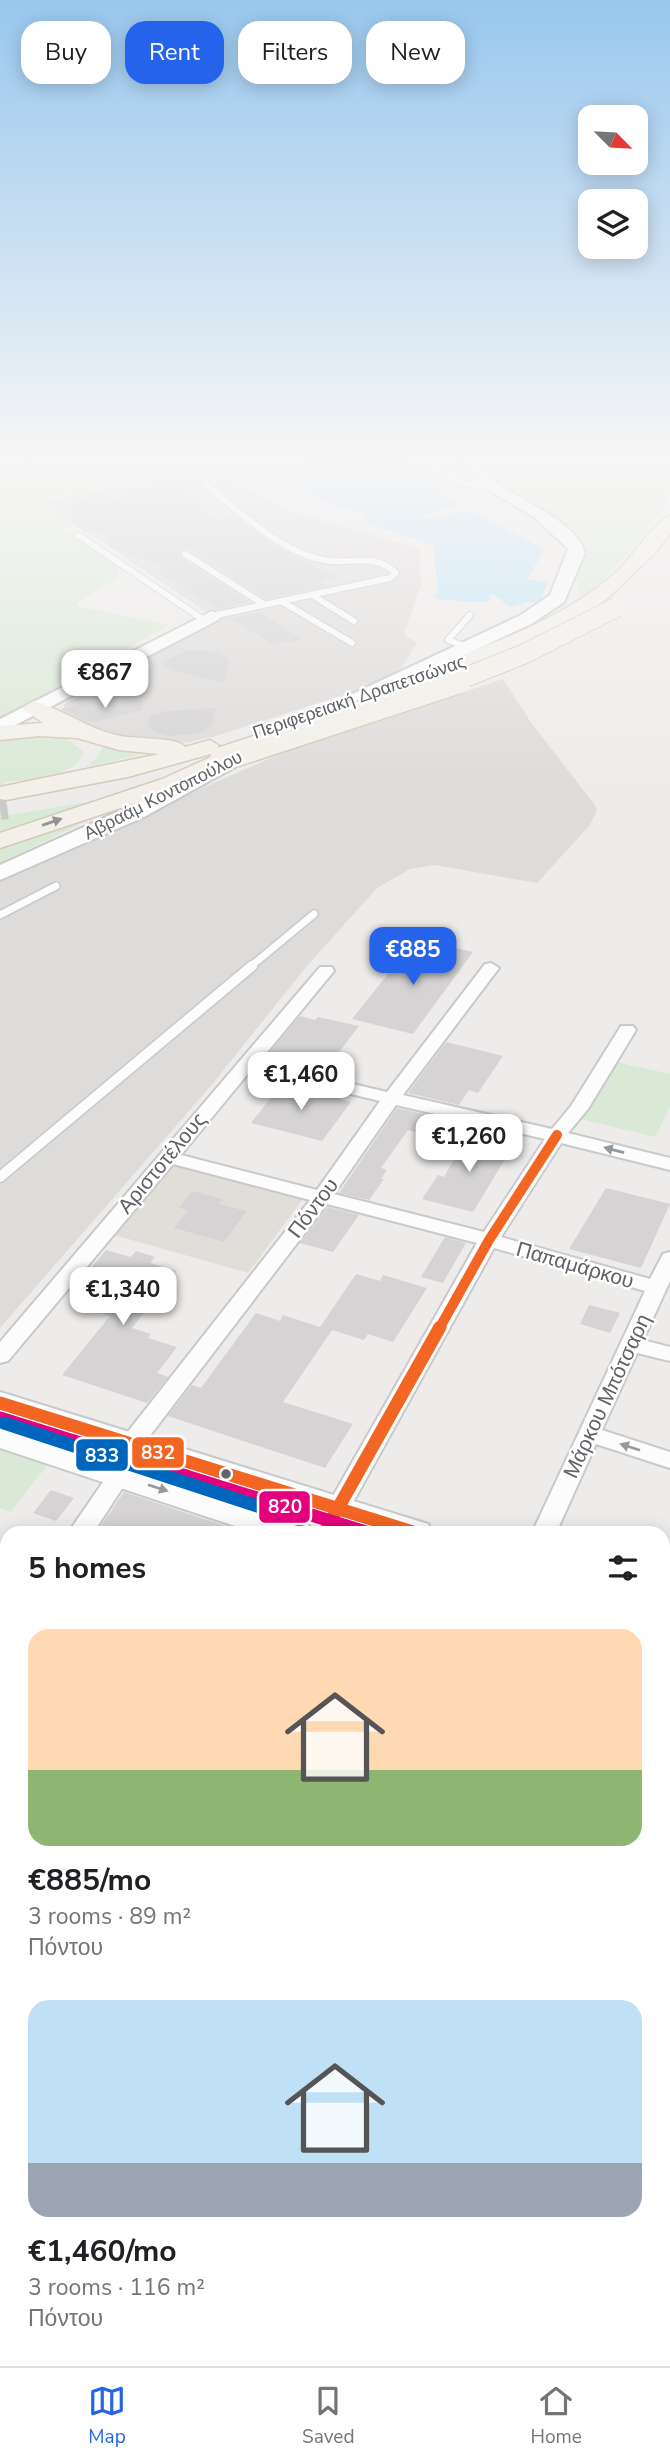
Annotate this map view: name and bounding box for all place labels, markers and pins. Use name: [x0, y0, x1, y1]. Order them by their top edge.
pin: €867: [64, 650, 146, 710]
pin: €885: [372, 928, 454, 987]
pin: €1,460: [244, 1052, 358, 1112]
pin: €1,260: [412, 1114, 526, 1174]
pin: €1,340: [66, 1268, 180, 1327]
unlabelled marker: [219, 1467, 233, 1481]

